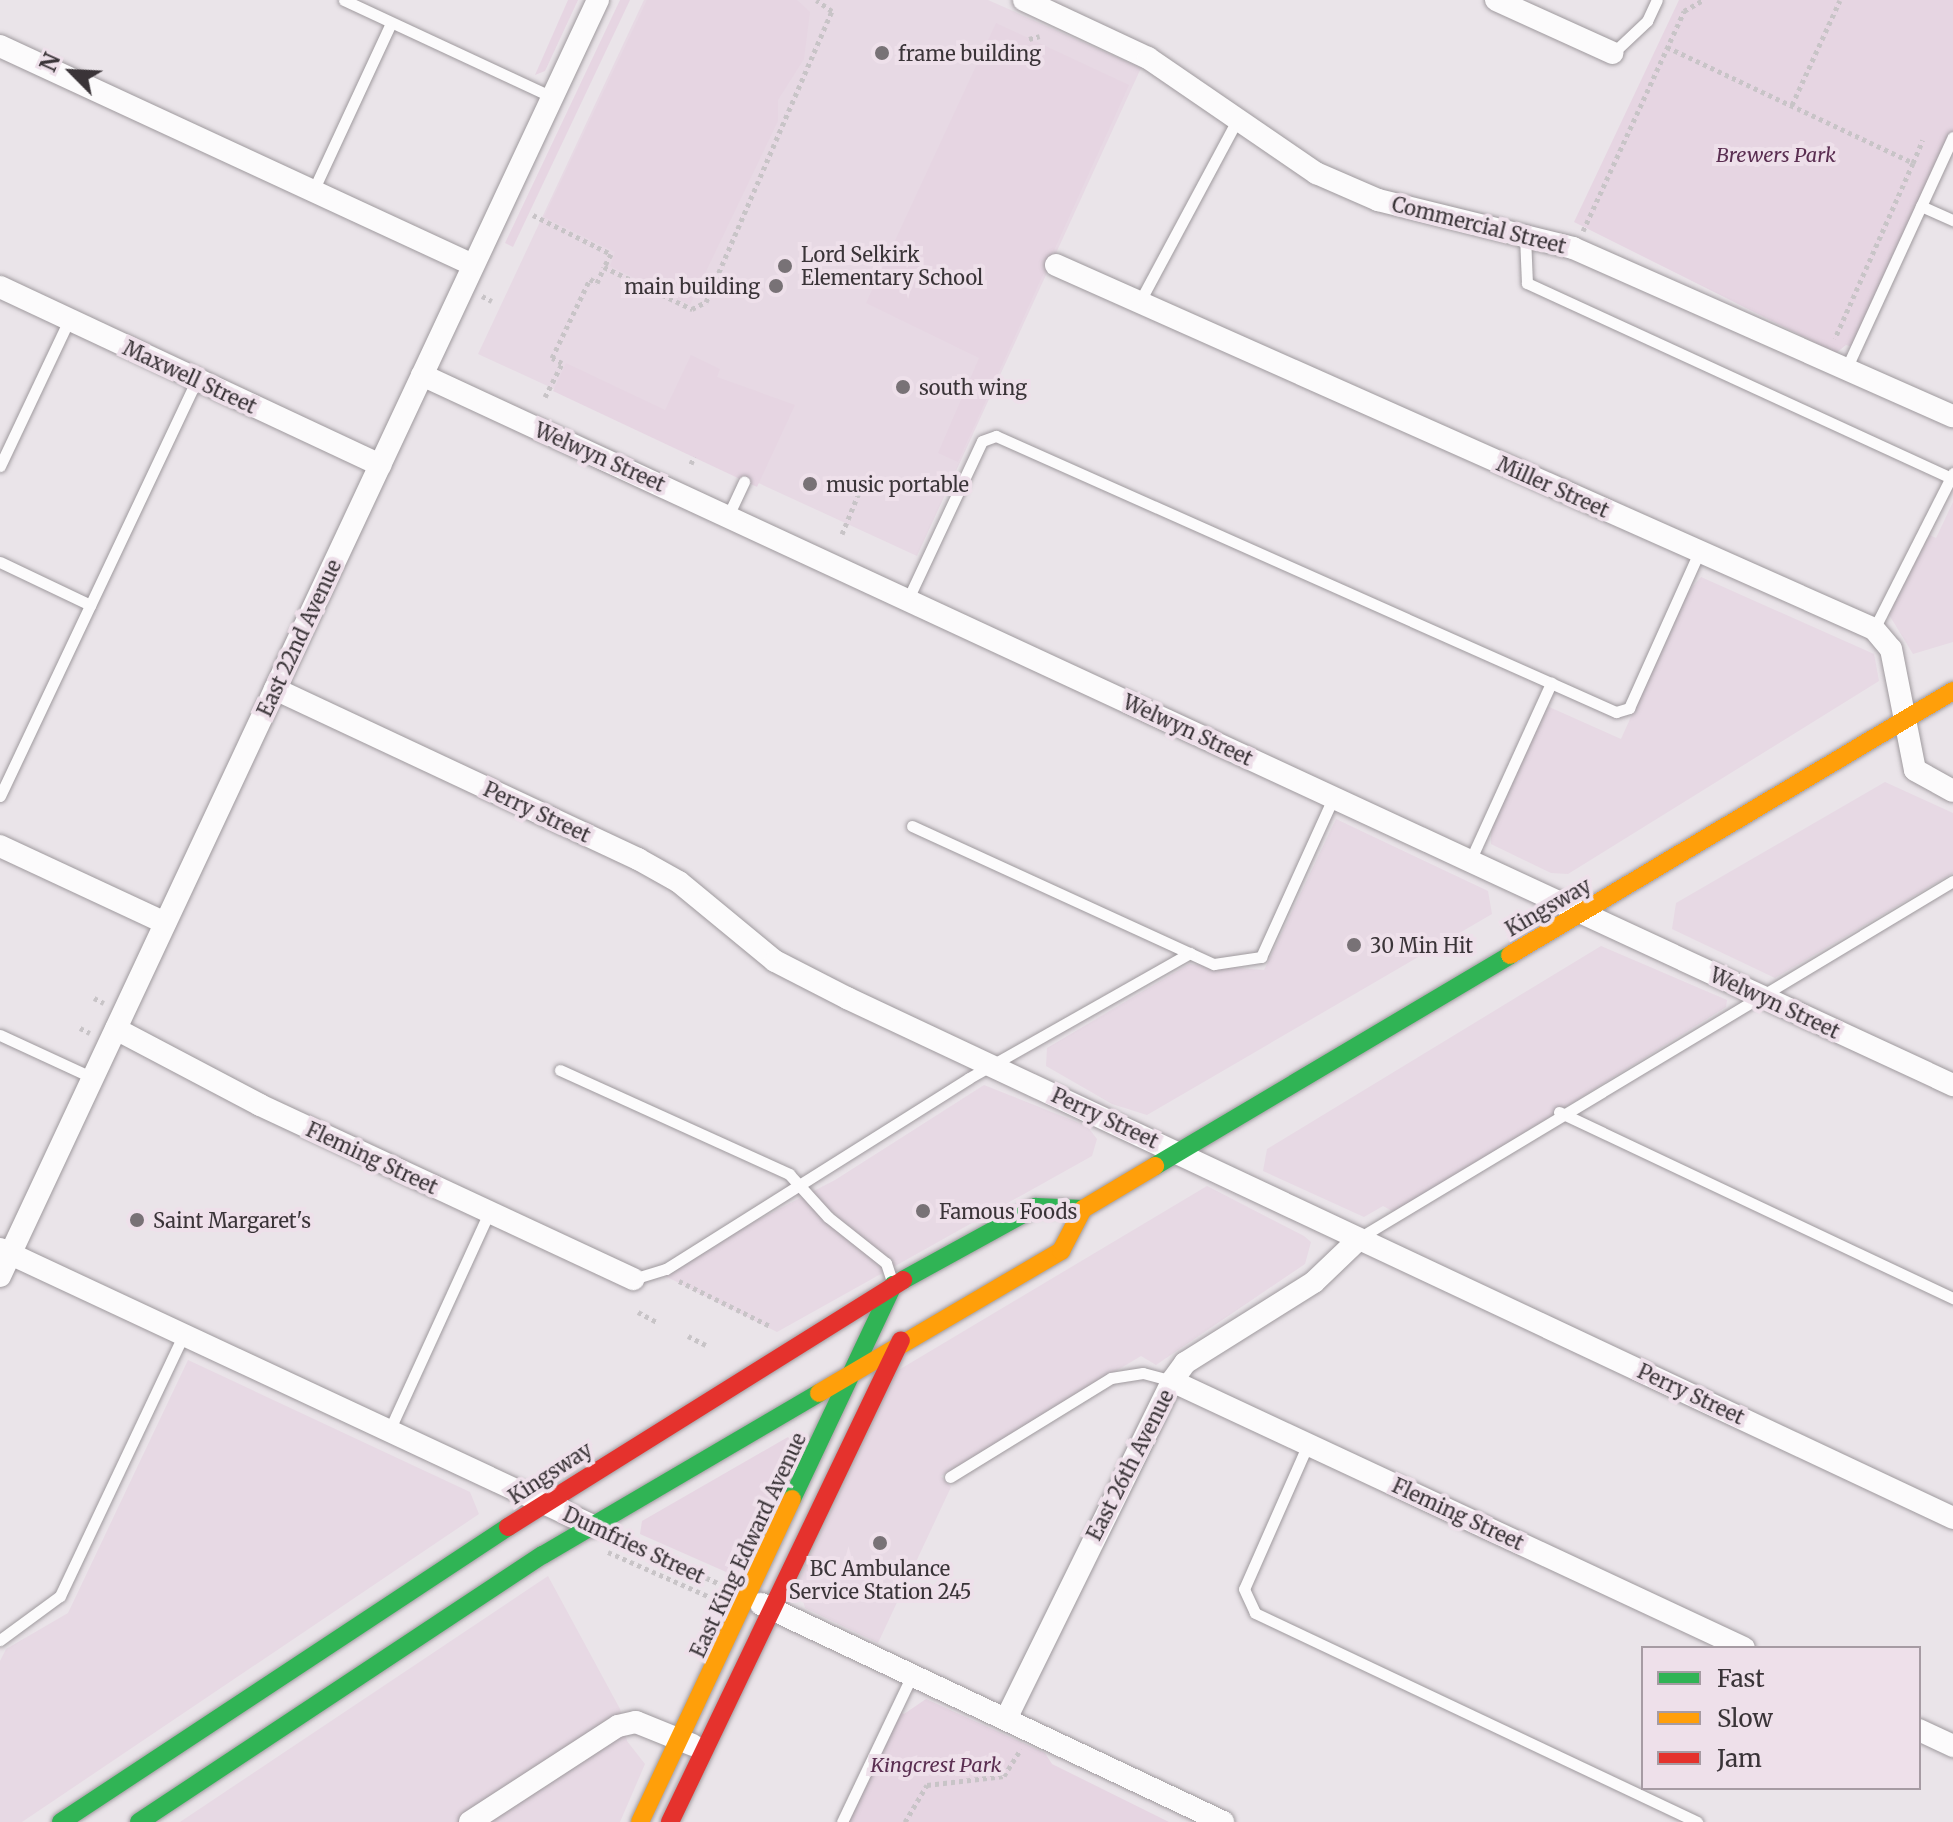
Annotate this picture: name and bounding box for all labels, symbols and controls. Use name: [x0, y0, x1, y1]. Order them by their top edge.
north arrow: [32, 32, 112, 112]
place label: frame building: [898, 41, 1041, 65]
marker: frame building: [873, 44, 891, 62]
text: N: [34, 49, 66, 76]
park label: Brewers Park: [1716, 142, 1836, 166]
street label: Commercial Street: [1389, 192, 1569, 258]
place label: Lord Selkirk Elementary School: [801, 242, 983, 289]
marker: Lord Selkirk Elementary School: [776, 257, 794, 275]
place label: main building: [624, 274, 760, 298]
marker: main building: [767, 277, 785, 295]
street label: Maxwell Street: [119, 336, 261, 418]
place label: south wing: [919, 375, 1027, 399]
marker: south wing: [894, 378, 912, 396]
street label: Welwyn Street: [531, 418, 669, 496]
street label: Miller Street: [1493, 452, 1613, 522]
place label: music portable: [826, 472, 969, 496]
marker: music portable: [801, 475, 819, 493]
street label: East 22nd Avenue: [252, 556, 346, 720]
street label: Welwyn Street: [1119, 690, 1257, 770]
street label: Perry Street: [480, 777, 594, 847]
street label: Kingsway: [1501, 873, 1595, 941]
place label: 30 Min Hit: [1370, 933, 1473, 957]
marker: 30 Min Hit: [1345, 936, 1363, 954]
street label: Welwyn Street: [1706, 963, 1844, 1043]
street label: Perry Street: [1048, 1083, 1162, 1153]
street label: Fleming Street: [302, 1117, 442, 1199]
place label: Famous Foods: [939, 1199, 1077, 1223]
marker: Famous Foods: [914, 1202, 932, 1220]
place label: Saint Margaret's: [153, 1208, 311, 1232]
marker: Saint Margaret's: [128, 1211, 146, 1229]
street label: Perry Street: [1634, 1359, 1748, 1429]
street label: East 26th Avenue: [1082, 1386, 1178, 1544]
street label: East King Edward Avenue: [685, 1429, 811, 1661]
street label: Kingsway: [504, 1437, 596, 1509]
street label: Fleming Street: [1388, 1473, 1528, 1555]
street label: Dumfries Street: [560, 1502, 708, 1588]
marker: BC Ambulance Service Station 245: [871, 1534, 889, 1552]
place label: BC Ambulance Service Station 245: [789, 1556, 971, 1603]
legend: [1641, 1646, 1921, 1790]
text: Fast: [1717, 1663, 1765, 1694]
text: Slow: [1717, 1703, 1773, 1734]
text: Jam: [1717, 1743, 1762, 1774]
park label: Kingcrest Park: [871, 1752, 1001, 1776]

